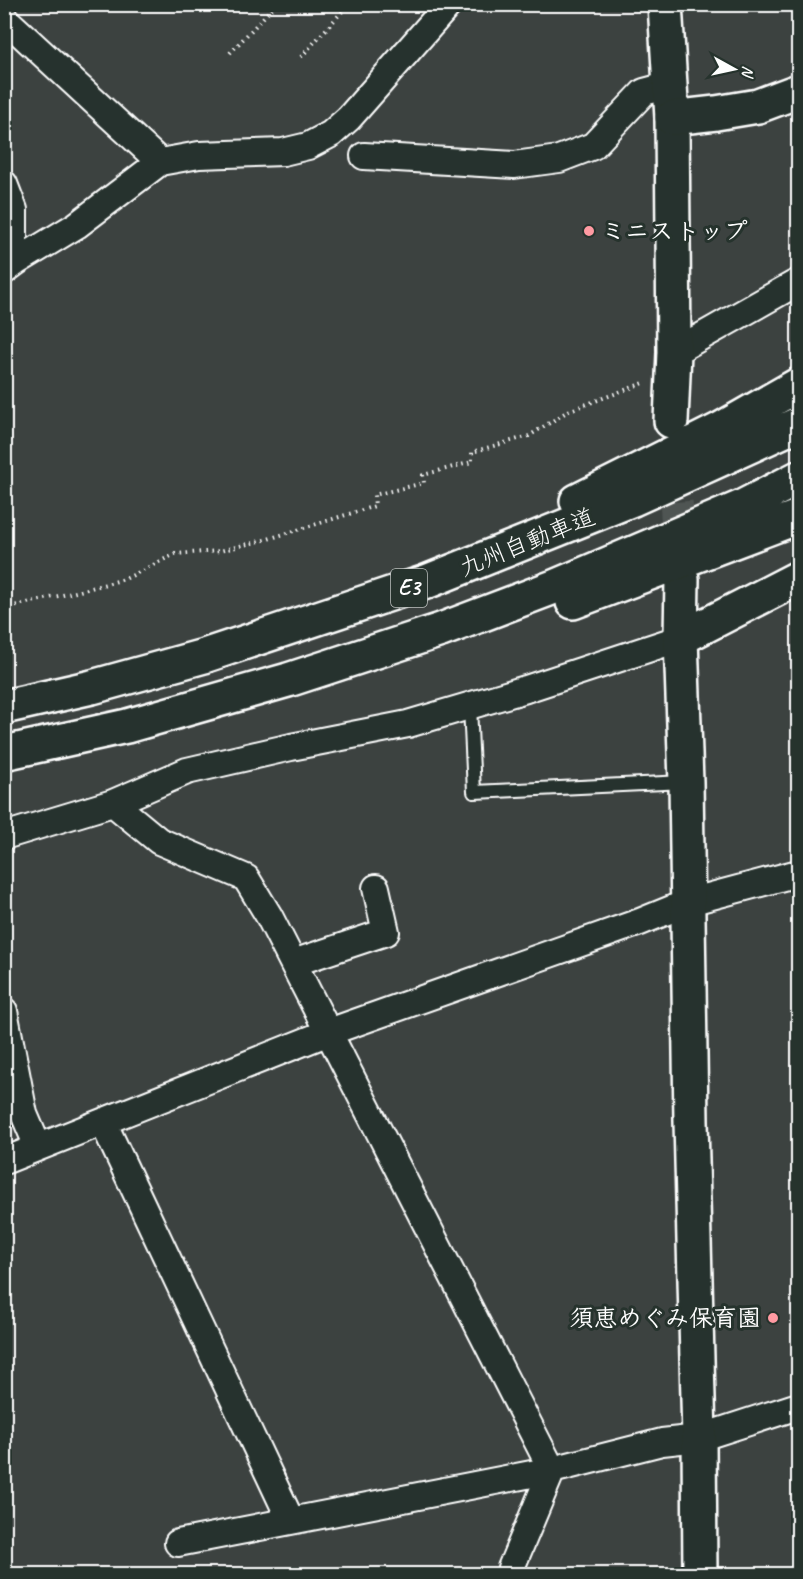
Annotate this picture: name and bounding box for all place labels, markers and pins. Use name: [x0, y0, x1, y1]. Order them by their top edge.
place label: ミニストップ: [601, 216, 747, 246]
marker: ミニストップ: [582, 224, 596, 238]
place label: 須恵めぐみ保育園: [569, 1303, 761, 1333]
marker: 須恵めぐみ保育園: [766, 1311, 780, 1325]

